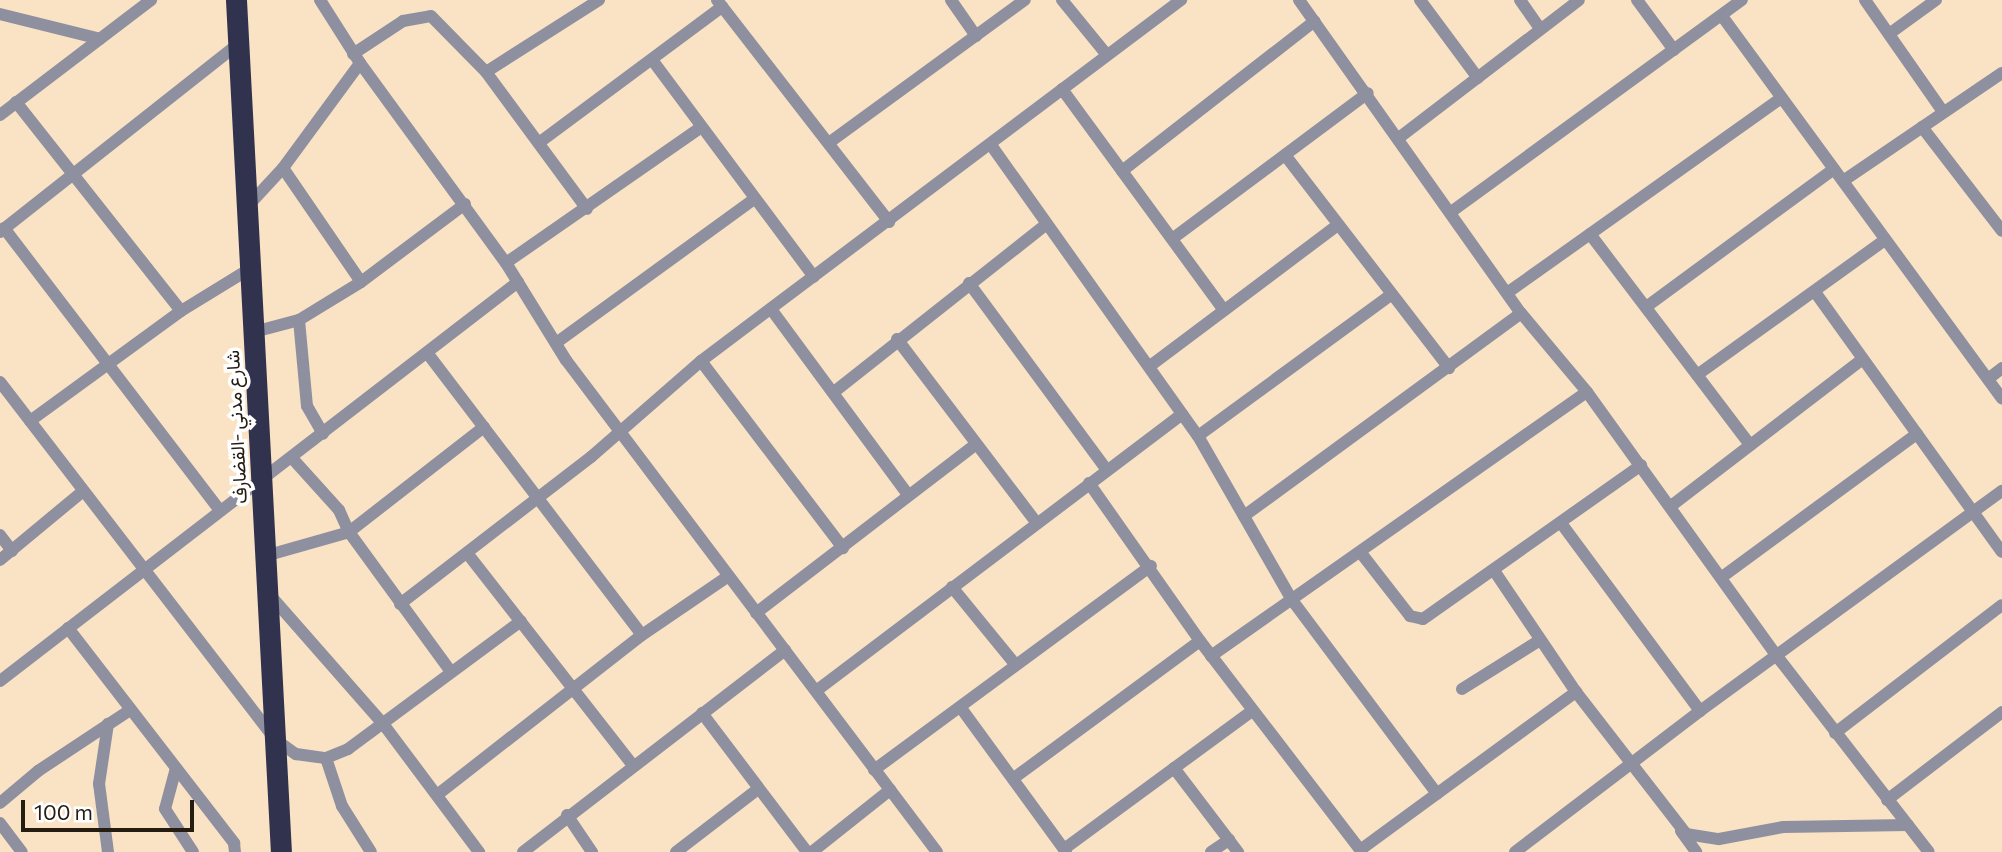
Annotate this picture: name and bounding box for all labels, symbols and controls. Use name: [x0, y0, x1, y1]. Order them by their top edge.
street label: شارع مدني -القضارف: [221, 350, 251, 504]
scale bar: [24, 786, 198, 830]
text: 100 m: [34, 799, 93, 824]

